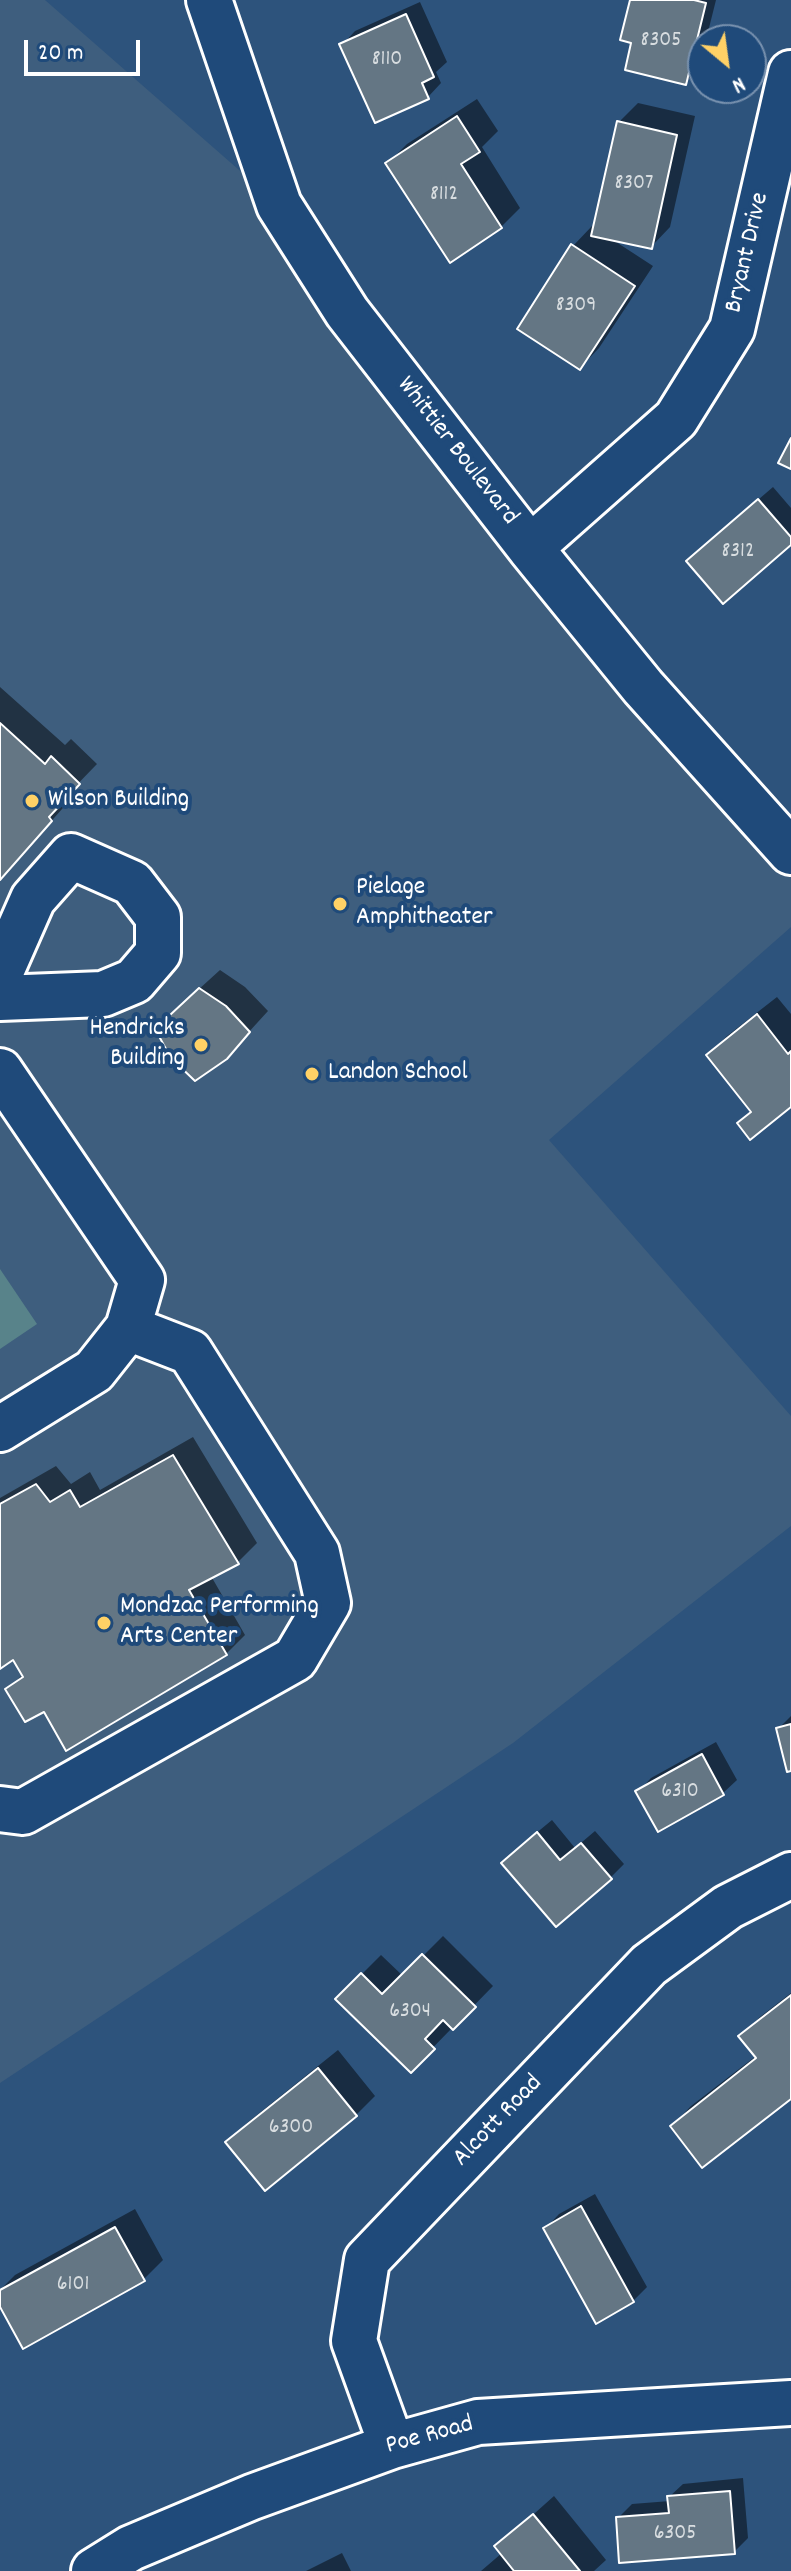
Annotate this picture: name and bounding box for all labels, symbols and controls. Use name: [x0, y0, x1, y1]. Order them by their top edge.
scale bar: [28, 24, 144, 74]
north arrow: [687, 24, 767, 104]
house number: 8305: [641, 29, 681, 55]
text: 20 m: [38, 37, 84, 71]
house number: 8110: [372, 48, 402, 74]
text: N: [726, 67, 750, 100]
house number: 8307: [614, 172, 654, 198]
house number: 8112: [430, 183, 458, 209]
street label: Bryant Drive: [720, 190, 778, 316]
house number: 8309: [556, 294, 596, 320]
street label: Whittier Boulevard: [388, 371, 524, 533]
house number: 8312: [721, 540, 755, 566]
place label: Wilson Building: [48, 785, 189, 817]
marker: Wilson Building: [23, 792, 41, 810]
place label: Pielage Amphitheater: [356, 873, 493, 934]
marker: Pielage Amphitheater: [331, 895, 349, 913]
place label: Hendricks Building: [90, 1014, 185, 1076]
marker: Hendricks Building: [192, 1036, 210, 1054]
place label: Landon School: [328, 1058, 468, 1090]
marker: Landon School: [303, 1065, 321, 1083]
place label: Mondzac Performing Arts Center: [120, 1592, 319, 1654]
marker: Mondzac Performing Arts Center: [95, 1614, 113, 1632]
house number: 6310: [661, 1780, 699, 1806]
house number: 6304: [389, 2000, 431, 2026]
street label: Alcott Road: [447, 2069, 551, 2175]
house number: 6300: [269, 2116, 313, 2142]
house number: 6101: [57, 2273, 89, 2299]
street label: Poe Road: [383, 2410, 477, 2464]
house number: 6305: [654, 2522, 696, 2548]

